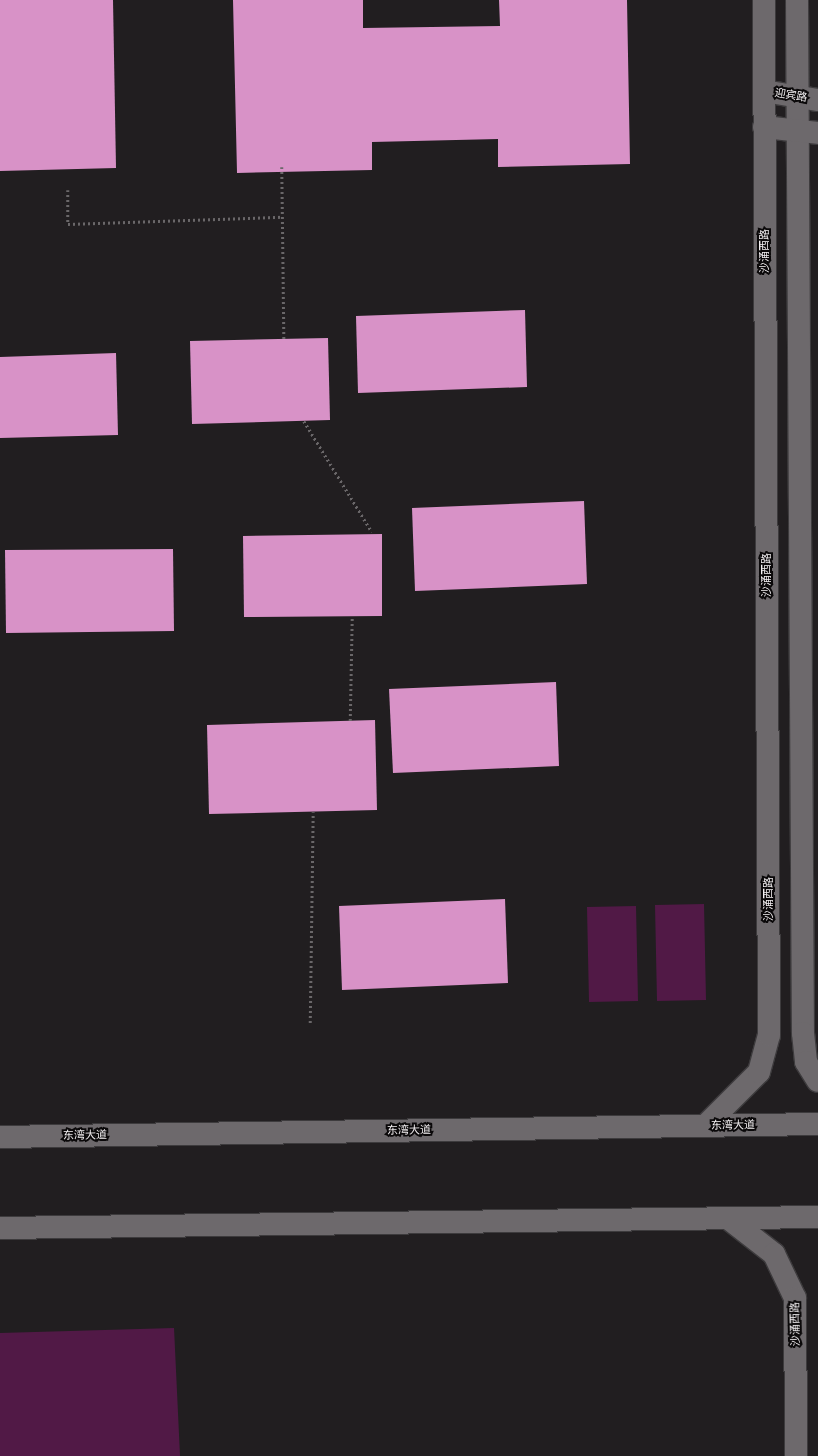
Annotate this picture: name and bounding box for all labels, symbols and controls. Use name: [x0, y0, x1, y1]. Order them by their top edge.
street label: 迎宾路: [774, 86, 808, 104]
street label: 沙涌西路: [757, 229, 771, 273]
street label: 沙涌西路: [759, 553, 773, 597]
street label: 沙涌西路: [761, 877, 775, 921]
street label: 东湾大道: [711, 1118, 755, 1132]
street label: 东湾大道: [387, 1123, 431, 1137]
street label: 东湾大道: [63, 1128, 107, 1142]
street label: 沙涌西路: [788, 1302, 802, 1346]

